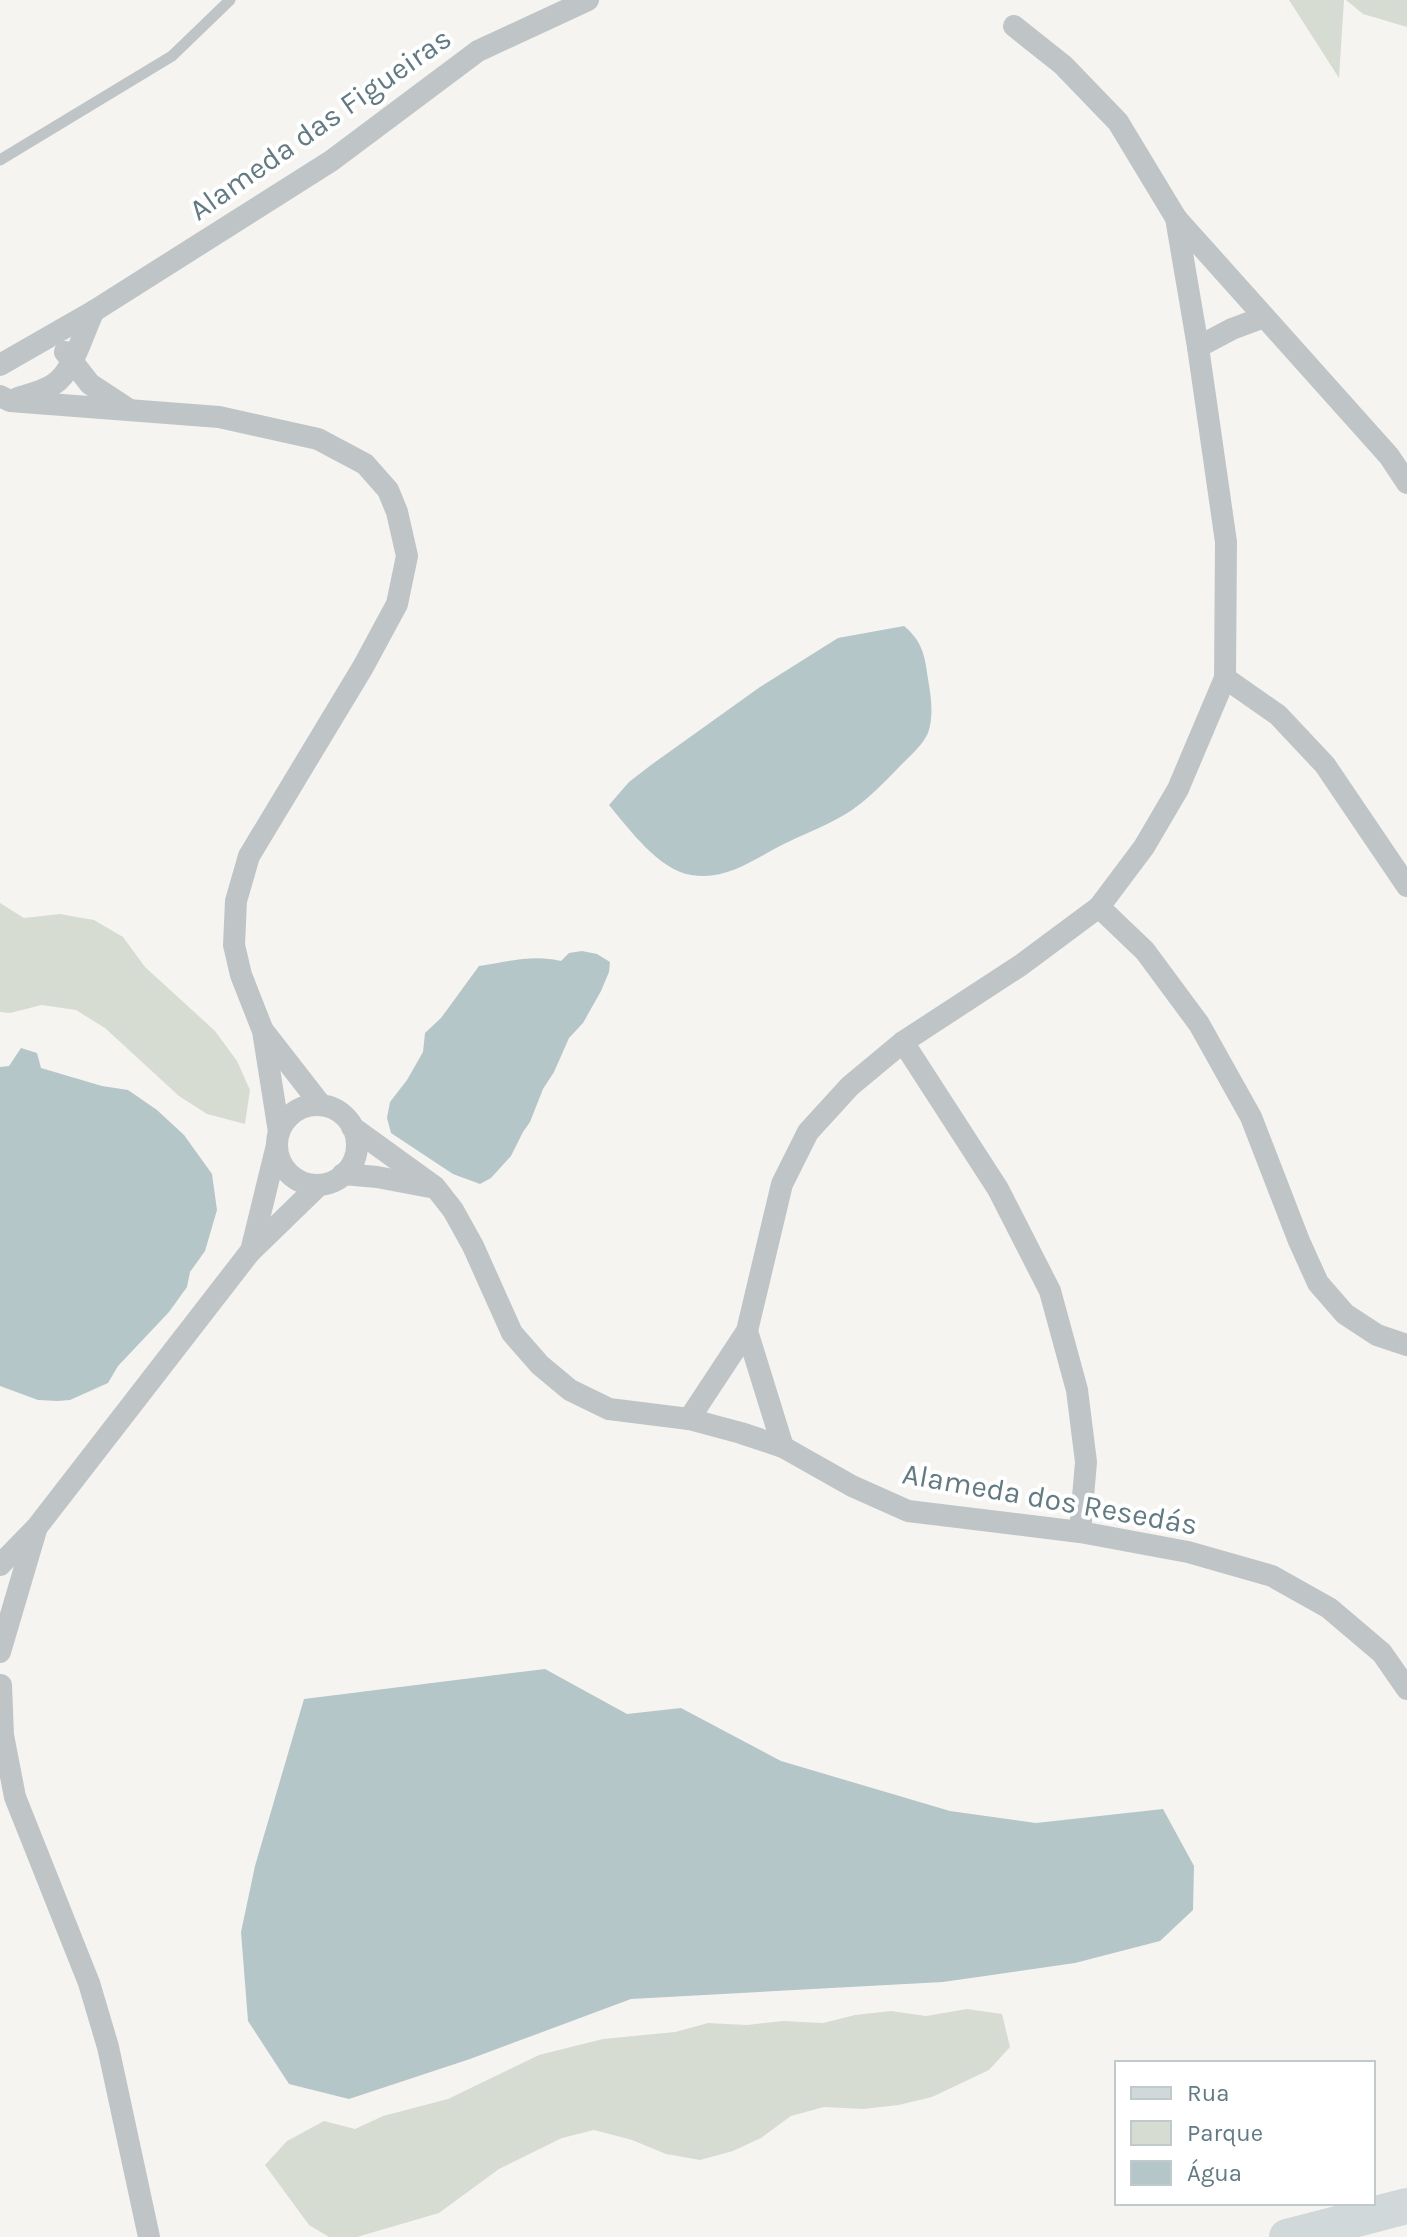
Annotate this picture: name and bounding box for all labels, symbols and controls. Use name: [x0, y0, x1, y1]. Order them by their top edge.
street label: Alameda das Figueiras: [182, 20, 458, 228]
street label: Alameda dos Resedás: [900, 1455, 1200, 1543]
legend: [1115, 2061, 1375, 2205]
text: Rua: [1187, 2079, 1229, 2107]
text: Parque: [1187, 2119, 1263, 2147]
text: Água: [1187, 2158, 1242, 2187]

